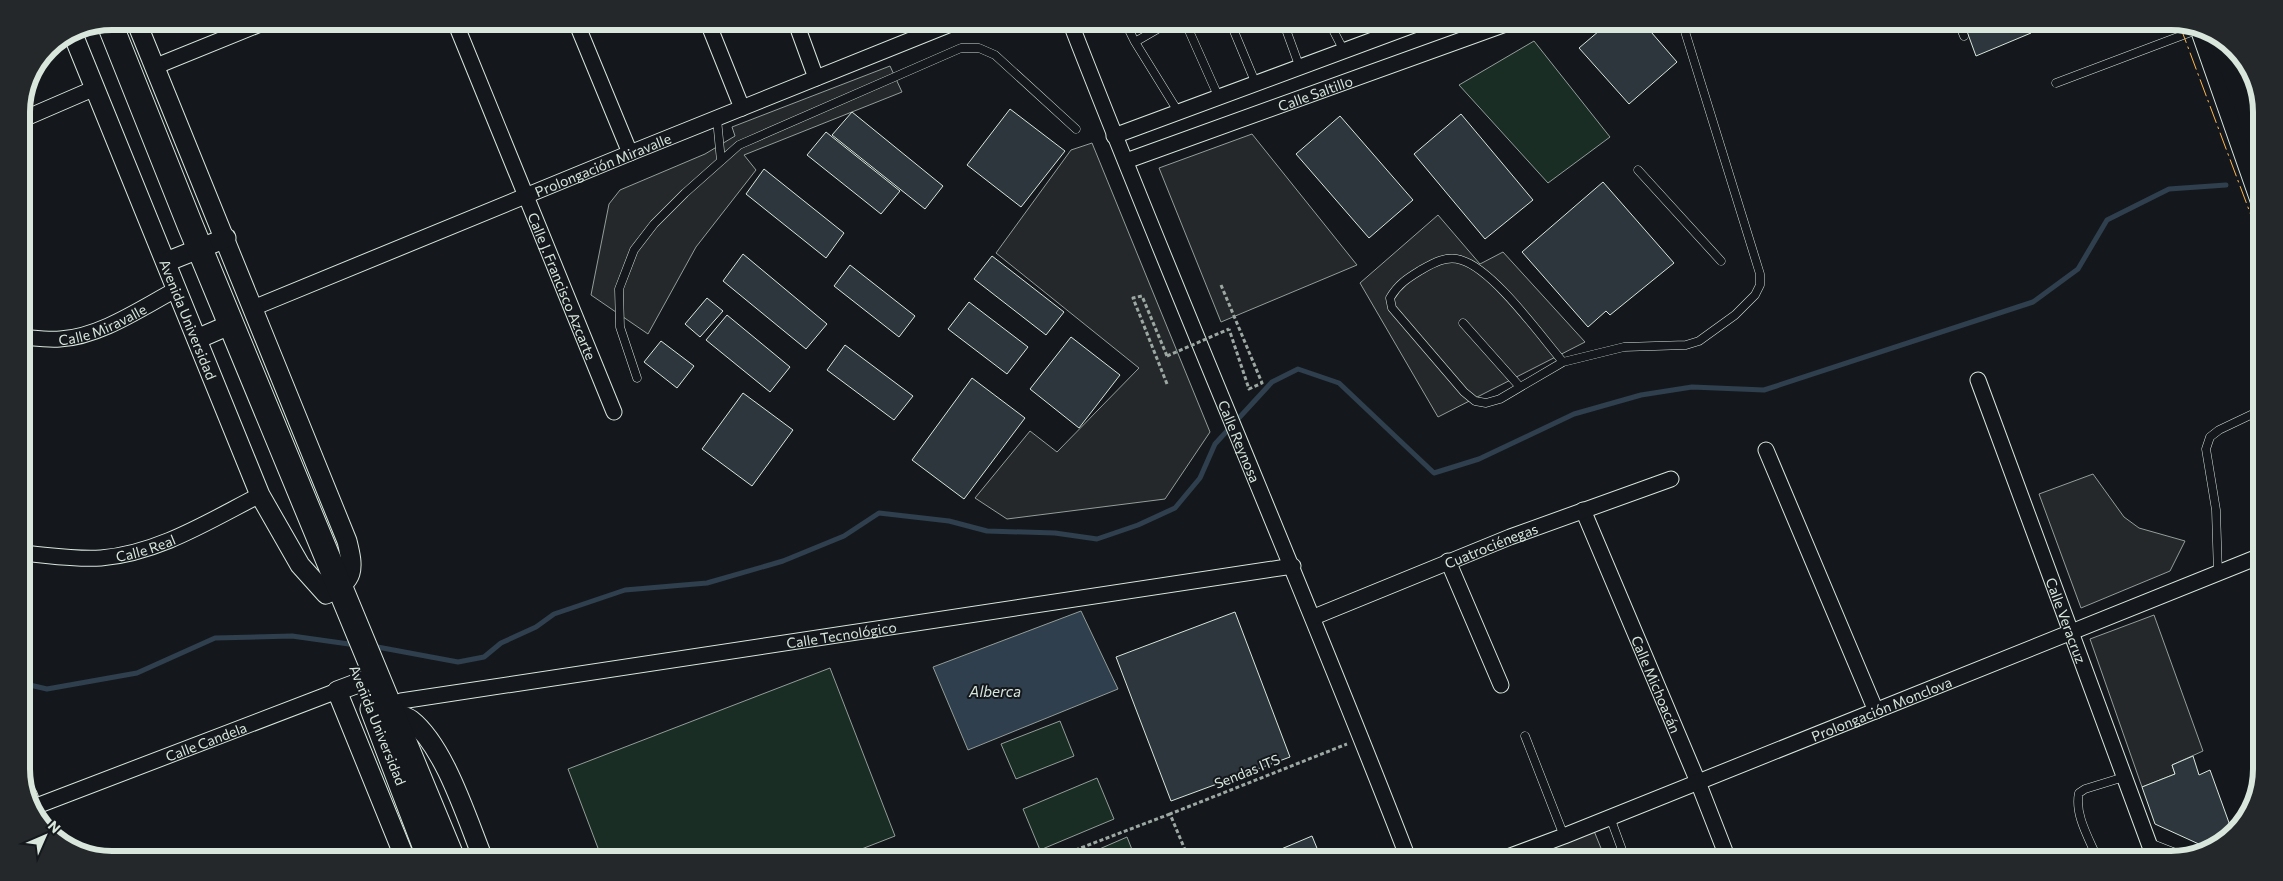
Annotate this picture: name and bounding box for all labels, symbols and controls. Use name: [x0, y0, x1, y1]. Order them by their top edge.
street label: Calle Saltillo: [1275, 72, 1355, 114]
street label: Prolongación Miravalle: [532, 129, 673, 200]
street label: Calle J. Francisco Azcarte: [525, 210, 600, 362]
street label: Avenida Universidad: [157, 257, 221, 382]
street label: Calle Miravalle: [58, 300, 149, 348]
street label: Calle Reynosa: [1215, 397, 1264, 485]
street label: Cuatrociénegas: [1442, 519, 1540, 571]
street label: Calle Real: [114, 530, 178, 565]
street label: Calle Veracruz: [2043, 575, 2090, 666]
street label: Calle Tecnológico: [785, 618, 898, 651]
street label: Calle Michoacán: [1629, 633, 1685, 735]
street label: Avenida Universidad: [346, 662, 410, 788]
street label: Prolongación Monclova: [1809, 673, 1954, 744]
water label: Alberca: [968, 682, 1021, 700]
street label: Calle Candela: [163, 718, 249, 764]
street label: Sendas ITS: [1212, 750, 1282, 792]
north arrow: [20, 811, 70, 861]
text: N: [45, 817, 64, 836]

